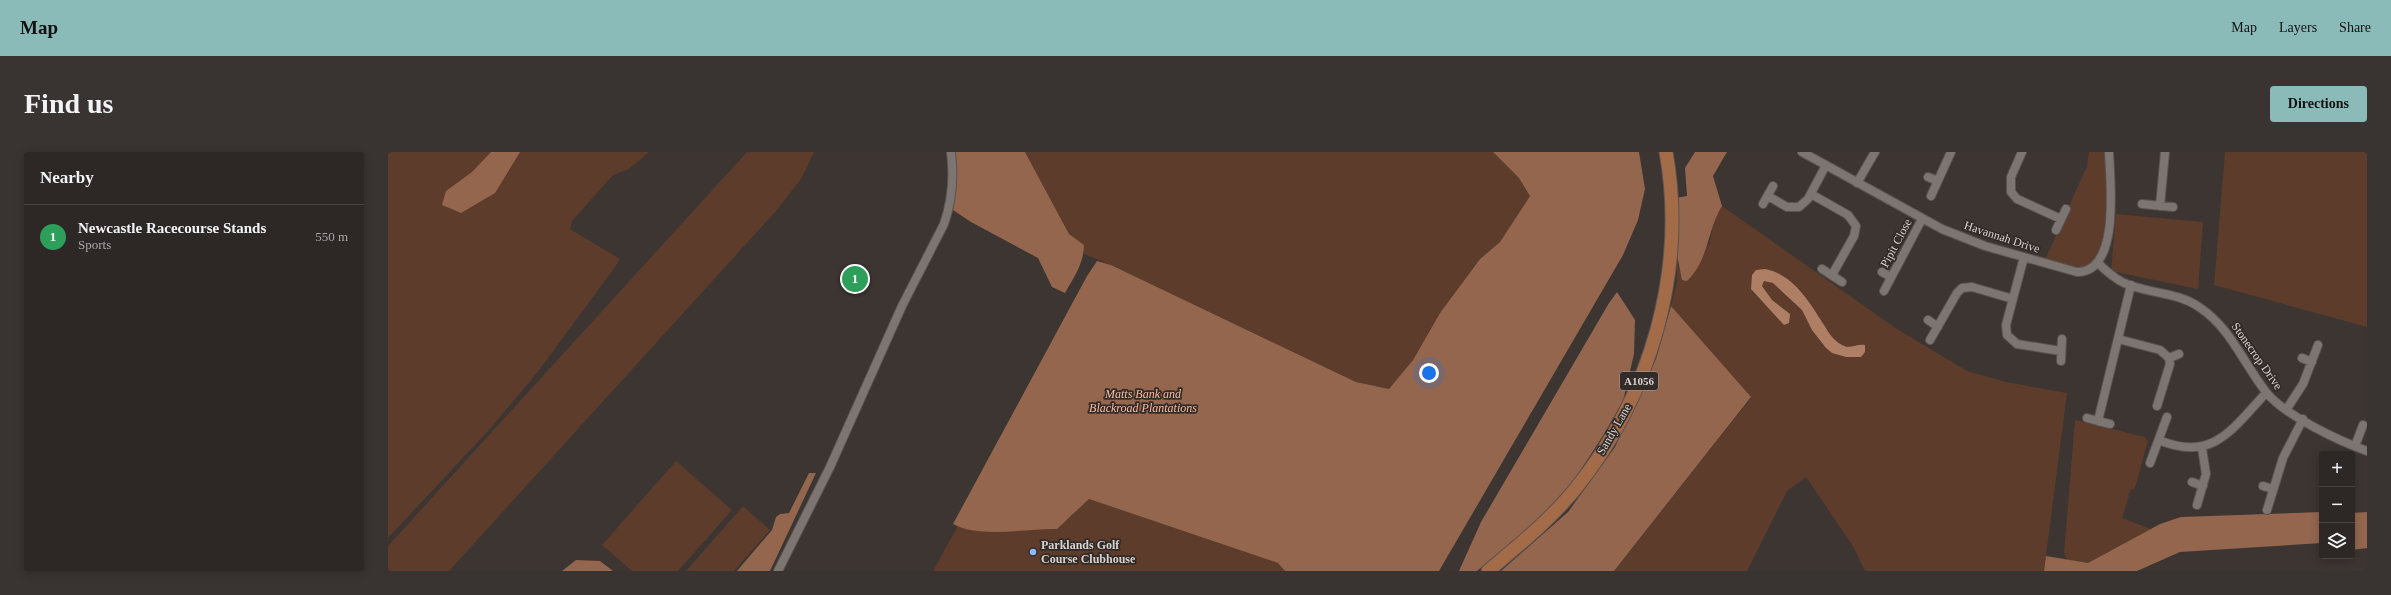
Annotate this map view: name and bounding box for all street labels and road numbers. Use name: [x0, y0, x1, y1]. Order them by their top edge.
street label: Pipit Close: [1877, 216, 1915, 270]
street label: Havannah Drive: [1962, 218, 2042, 256]
street label: Stonecrop Drive: [2229, 320, 2285, 392]
road number: A1056: [1620, 372, 1658, 390]
street label: Sandy Lane: [1594, 401, 1634, 457]

